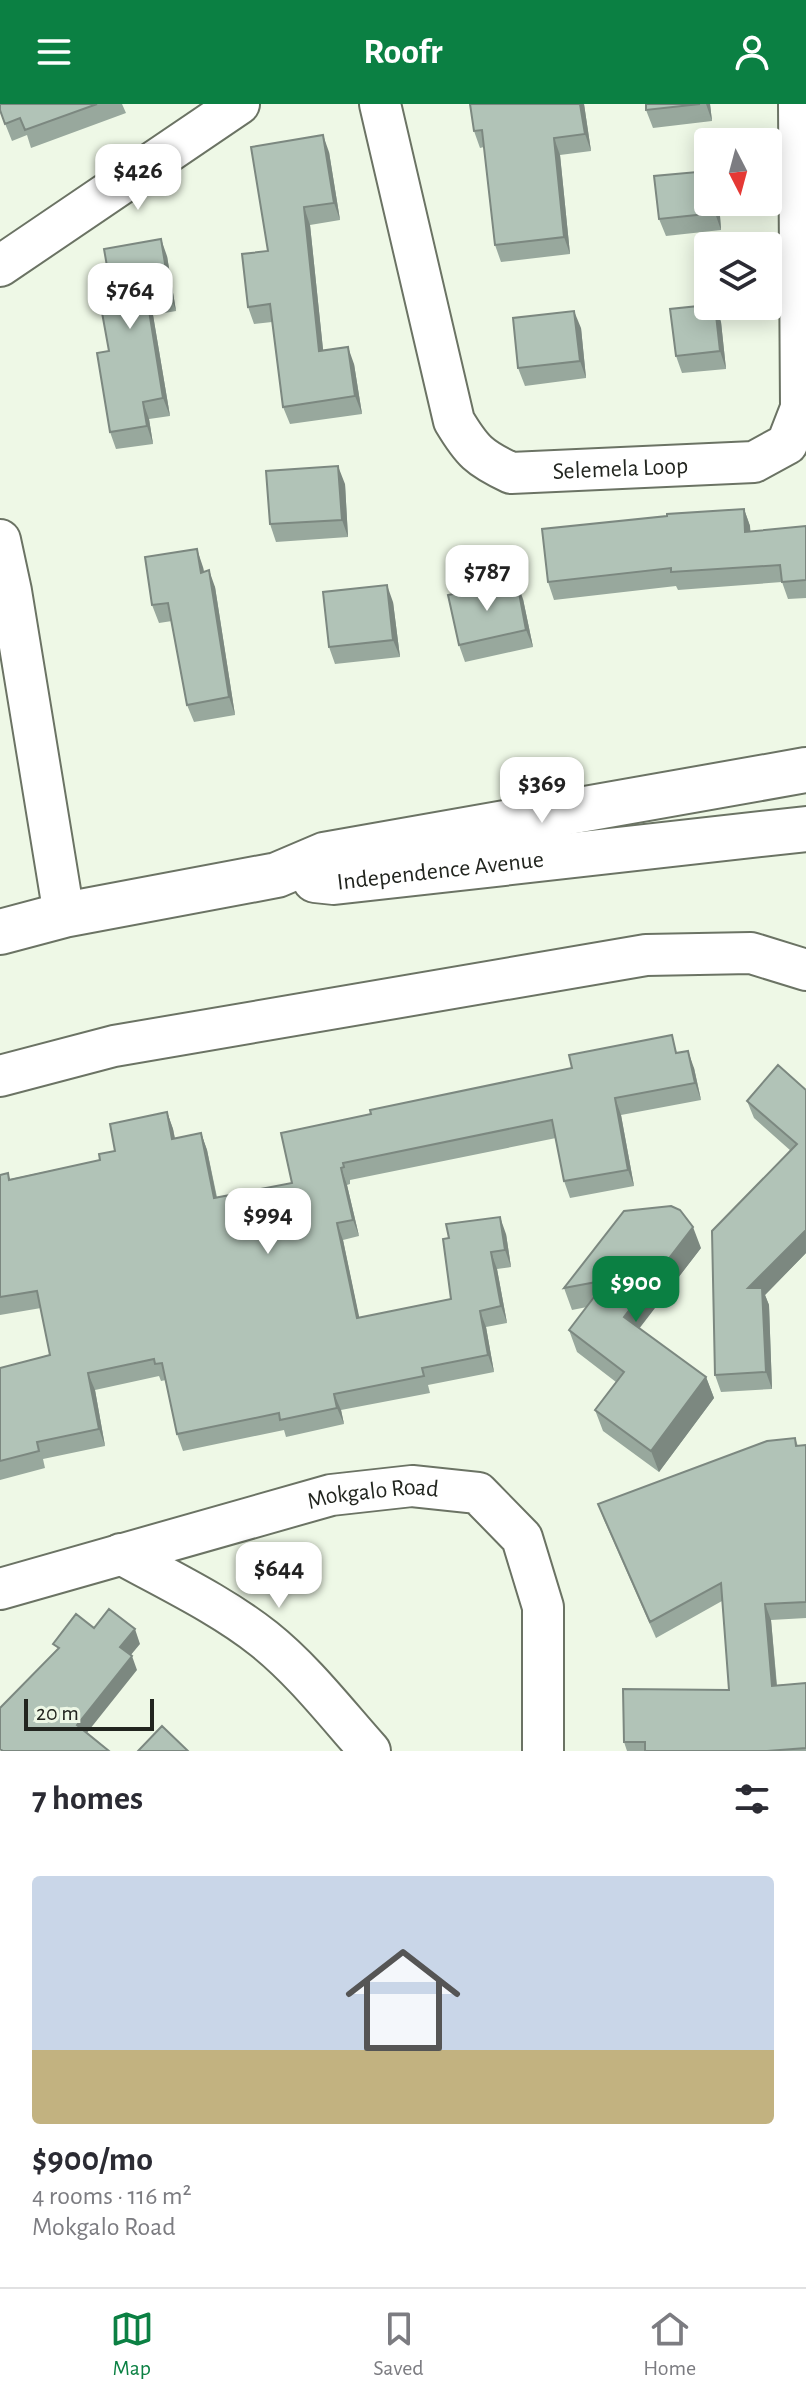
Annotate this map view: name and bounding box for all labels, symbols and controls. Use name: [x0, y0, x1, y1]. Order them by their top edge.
icon: menu: [32, 30, 76, 74]
icon: person: [730, 30, 774, 74]
text: Roofr: [363, 34, 443, 70]
north arrow: [694, 128, 782, 216]
map controls: [694, 128, 782, 320]
pin: $426: [91, 144, 185, 212]
text: $426: [113, 157, 163, 183]
button: layers: [694, 232, 782, 320]
pin: $764: [83, 263, 177, 331]
text: $764: [106, 276, 154, 302]
street label: Selemela Loop: [552, 454, 689, 484]
pin: $787: [440, 545, 534, 613]
text: $787: [464, 558, 510, 584]
pin: $369: [495, 757, 589, 825]
text: $369: [518, 770, 566, 796]
street label: Independence Avenue: [336, 848, 545, 895]
pin: $994: [221, 1188, 315, 1256]
text: $994: [243, 1201, 293, 1227]
pin: $900: [589, 1256, 683, 1324]
text: $900: [610, 1269, 662, 1295]
street label: Mokgalo Road: [304, 1475, 440, 1514]
pin: $644: [232, 1542, 326, 1610]
text: $644: [254, 1555, 304, 1581]
scale bar: [24, 1695, 154, 1731]
text: 20 m: [36, 1702, 79, 1724]
icon: filters: [730, 1777, 774, 1821]
text: 7 homes: [32, 1782, 143, 1816]
icon: home: [331, 1928, 475, 2072]
text: $900/mo: [32, 2143, 153, 2177]
text: 4 rooms · 116 m²: [32, 2183, 192, 2209]
text: Mokgalo Road: [32, 2214, 176, 2240]
tab: Map: [110, 2307, 154, 2381]
tab: Saved: [373, 2307, 424, 2381]
tab: Home: [643, 2307, 696, 2381]

